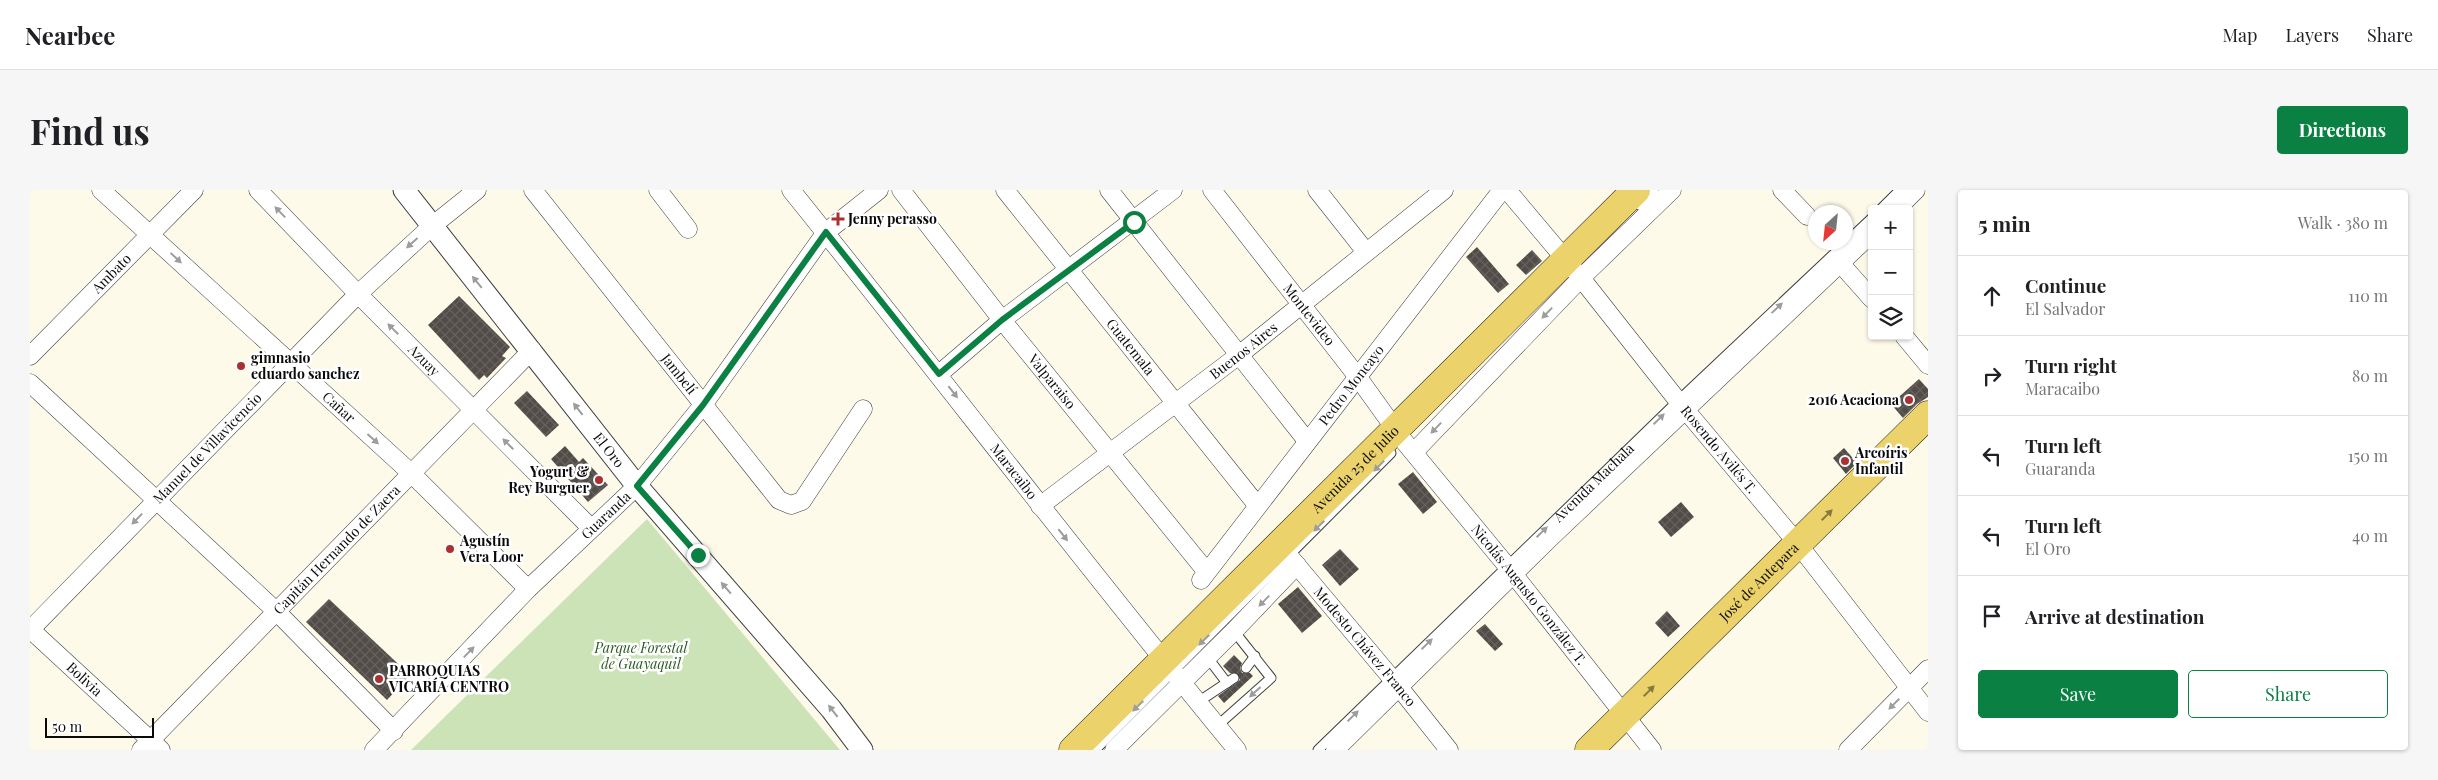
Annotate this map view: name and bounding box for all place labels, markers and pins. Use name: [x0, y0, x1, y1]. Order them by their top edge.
place label: Jenny perasso: [847, 209, 937, 228]
marker: Jenny perasso: [832, 213, 844, 225]
place label: gimnasio eduardo sanchez: [251, 348, 360, 383]
marker: gimnasio eduardo sanchez: [235, 360, 247, 372]
place label: 2016 Acaciona: [1808, 390, 1900, 409]
marker: 2016 Acaciona: [1903, 394, 1915, 406]
place label: Arcoíris Infantil: [1854, 443, 1907, 478]
marker: Arcoíris Infantil: [1839, 455, 1851, 467]
place label: Yogurt & Rey Burguer: [508, 462, 589, 497]
marker: Yogurt & Rey Burguer: [593, 474, 605, 486]
place label: Agustín Vera Loor: [459, 531, 524, 566]
marker: Agustín Vera Loor: [444, 543, 456, 555]
place label: PARROQUIAS VICARÍA CENTRO: [388, 661, 509, 696]
marker: PARROQUIAS VICARÍA CENTRO: [373, 673, 385, 685]

